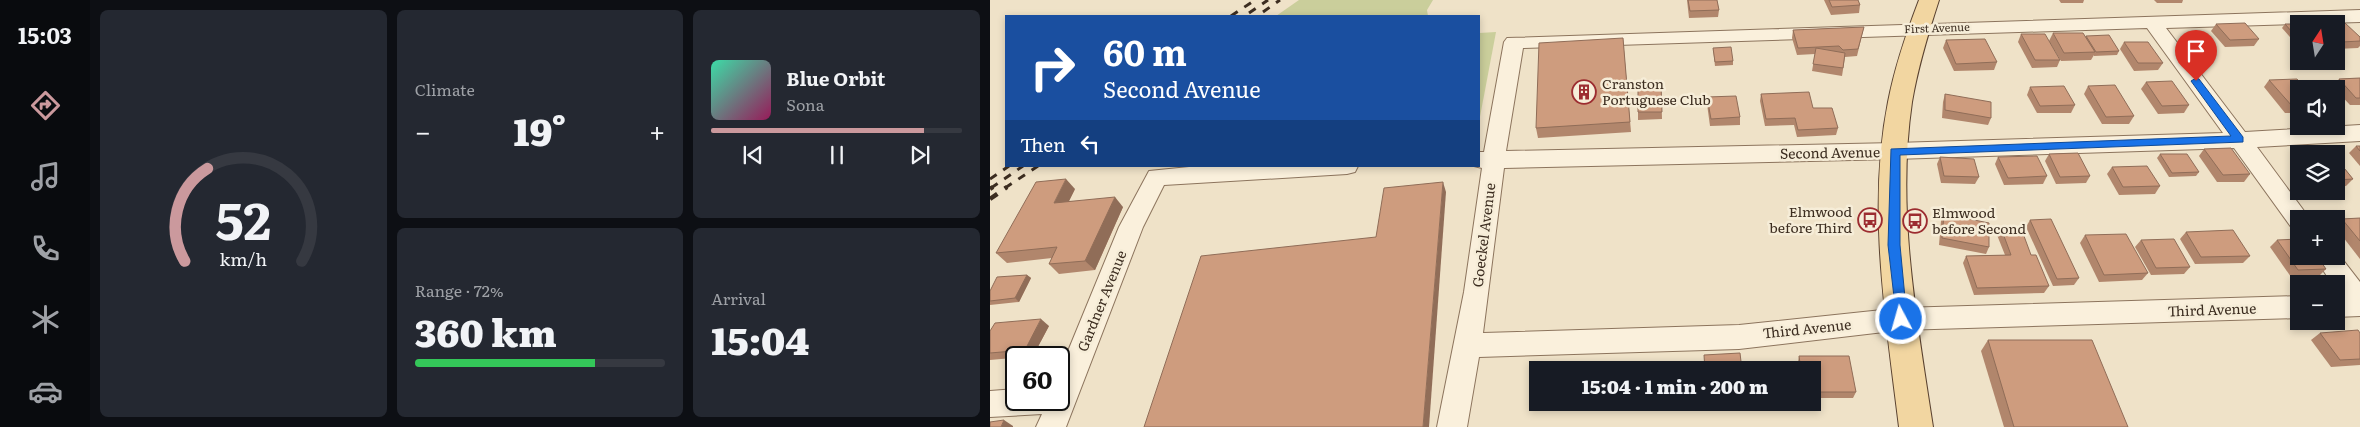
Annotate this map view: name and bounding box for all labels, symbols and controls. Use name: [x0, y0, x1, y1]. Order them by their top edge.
north arrow: [2290, 15, 2345, 70]
map controls: [2290, 15, 2345, 330]
text: 15:03: [18, 18, 72, 51]
street label: First Avenue: [1904, 18, 1970, 36]
text: 60 m: [1103, 25, 1187, 77]
pin: [2175, 30, 2217, 81]
icon: right: [1020, 35, 1085, 100]
icon: arrive: [2182, 37, 2210, 65]
text: Blue Orbit: [786, 64, 885, 92]
text: Second Avenue: [1103, 72, 1261, 105]
place label: Cranston Portuguese Club: [1602, 73, 1711, 109]
text: Climate: [415, 77, 475, 101]
building icon: Cranston Portuguese Club: [1571, 79, 1597, 105]
button: sound: [2290, 80, 2345, 135]
icon: directions: [28, 88, 63, 123]
text: Sona: [786, 92, 824, 116]
text: 19°: [514, 101, 566, 158]
text: −: [415, 109, 431, 151]
text: +: [649, 109, 665, 151]
text: Then: [1020, 130, 1066, 158]
icon: left: [1076, 130, 1104, 158]
icon: previous: [739, 141, 767, 169]
icon: pause: [823, 141, 851, 169]
icon: next: [906, 141, 934, 169]
street label: Second Avenue: [1780, 141, 1880, 163]
button: layers: [2290, 145, 2345, 200]
icon: music: [28, 159, 63, 194]
text: 52: [215, 178, 271, 256]
street label: Goeckel Avenue: [1467, 182, 1499, 288]
place label: Elmwood before Third: [1769, 201, 1852, 237]
place label: Elmwood before Second: [1932, 202, 2026, 238]
bus stop icon: Elmwood before Third: [1857, 207, 1883, 233]
bus stop icon: Elmwood before Second: [1902, 208, 1928, 234]
button: +: [2290, 210, 2345, 265]
icon: phone: [28, 231, 63, 266]
text: km/h: [220, 245, 267, 272]
street label: Gardner Avenue: [1072, 247, 1131, 354]
button: −: [2290, 275, 2345, 330]
text: Range · 72%: [415, 278, 504, 302]
text: Arrival: [711, 286, 766, 310]
position arrow: [1874, 292, 1926, 344]
street label: Third Avenue: [2167, 297, 2257, 321]
icon: climate: [28, 302, 63, 337]
text: 360 km: [415, 302, 557, 359]
text: 15:04: [711, 310, 809, 367]
street label: Third Avenue: [1762, 313, 1852, 343]
speed limit sign: 60: [1005, 346, 1070, 411]
text: 15:04 · 1 min · 200 m: [1582, 372, 1768, 400]
icon: car: [28, 374, 63, 409]

